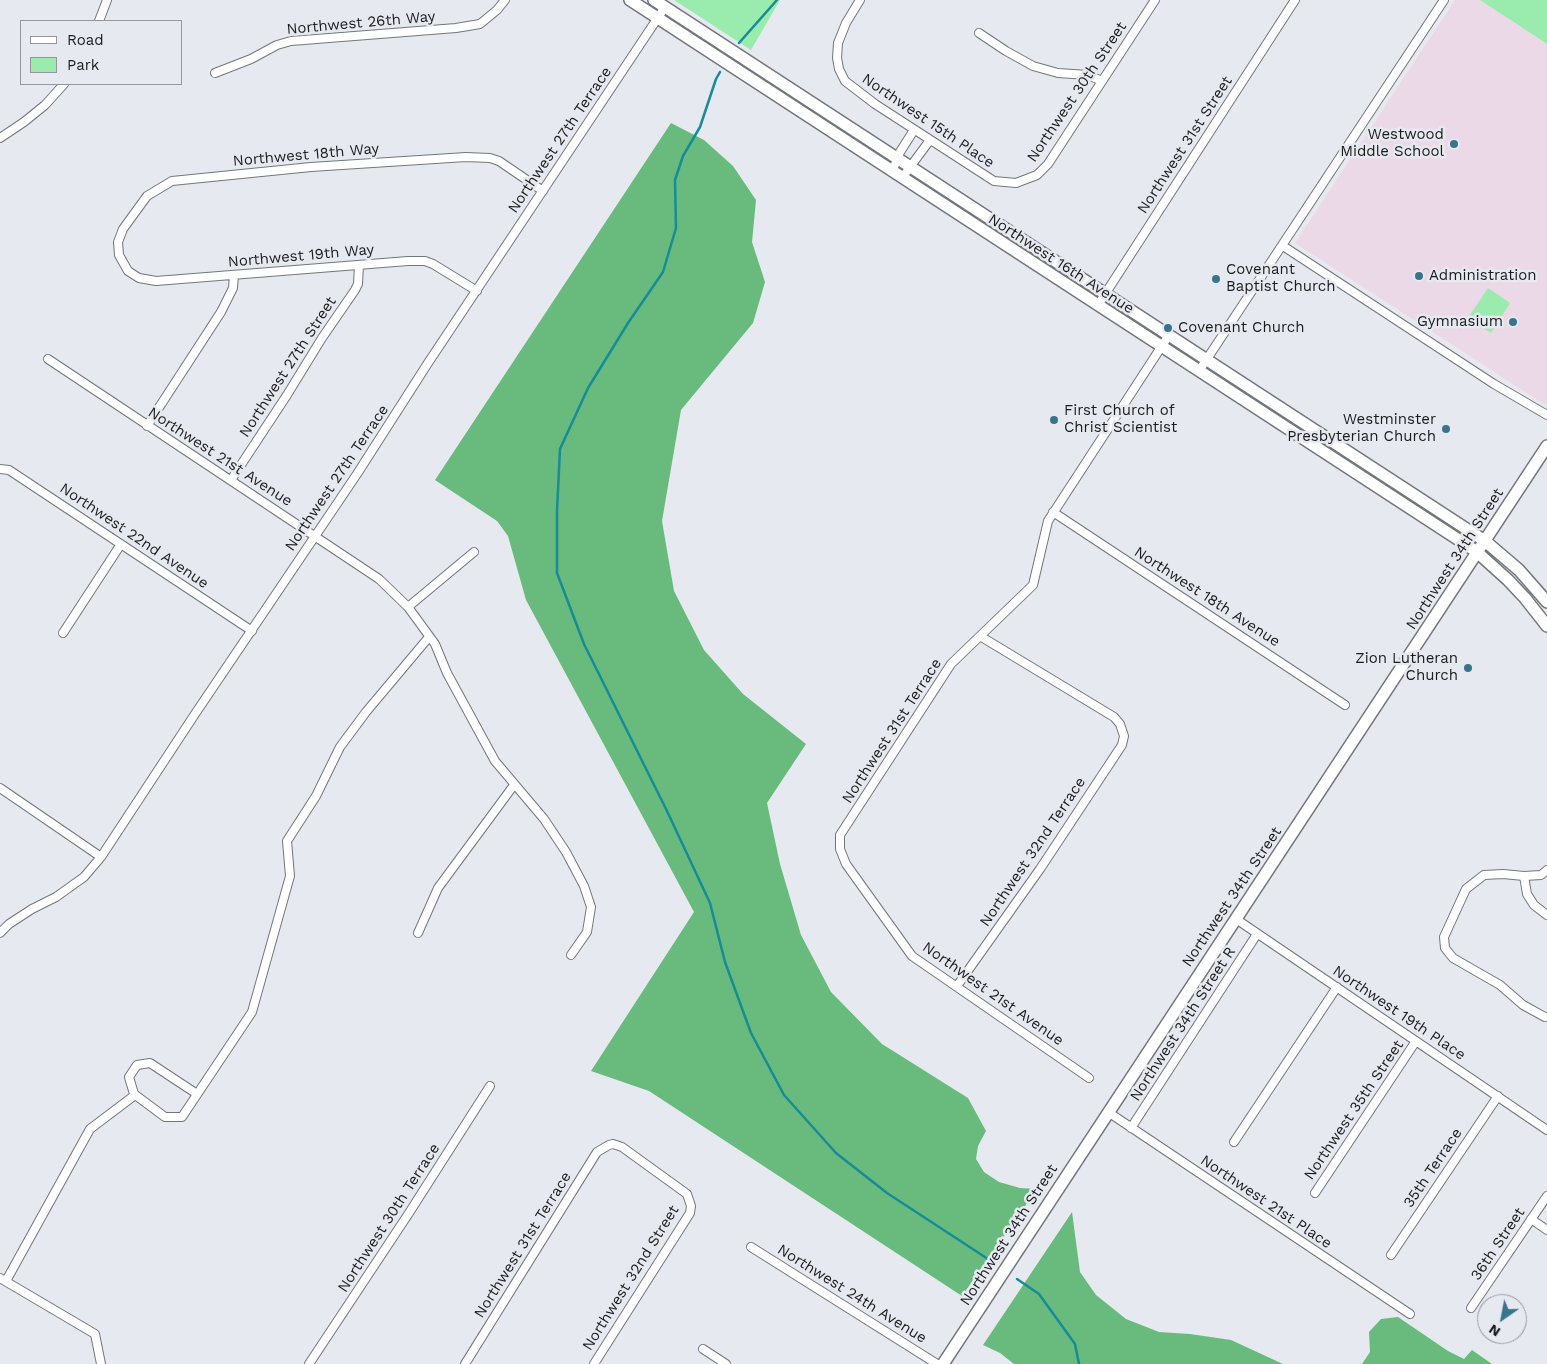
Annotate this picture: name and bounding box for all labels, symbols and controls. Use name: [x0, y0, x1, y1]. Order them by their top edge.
street label: Northwest 26th Way: [286, 8, 436, 38]
street label: Northwest 30th Street: [1023, 18, 1131, 166]
legend: [20, 20, 182, 85]
text: Road: [67, 31, 104, 49]
text: Park: [67, 56, 99, 74]
street label: Northwest 27th Terrace: [504, 63, 616, 217]
street label: Northwest 15th Place: [858, 70, 998, 172]
street label: Northwest 31st Street: [1134, 73, 1236, 217]
place label: Westwood Middle School: [1340, 126, 1444, 161]
marker: Westwood Middle School: [1448, 138, 1460, 150]
street label: Northwest 18th Way: [232, 140, 380, 170]
street label: Northwest 16th Avenue: [985, 210, 1137, 318]
street label: Northwest 19th Way: [227, 241, 375, 271]
place label: Covenant Baptist Church: [1226, 261, 1336, 296]
place label: Administration: [1429, 267, 1537, 285]
marker: Administration: [1413, 270, 1425, 282]
marker: Covenant Baptist Church: [1210, 273, 1222, 285]
street label: Northwest 27th Street: [236, 293, 340, 441]
place label: Gymnasium: [1417, 313, 1503, 331]
marker: Gymnasium: [1507, 316, 1519, 328]
place label: Covenant Church: [1178, 319, 1304, 337]
marker: Covenant Church: [1162, 322, 1174, 334]
street label: Northwest 27th Terrace: [281, 401, 393, 555]
place label: First Church of Christ Scientist: [1064, 402, 1177, 437]
street label: Northwest 21st Avenue: [145, 404, 295, 510]
place label: Westminster Presbyterian Church: [1287, 411, 1436, 446]
marker: First Church of Christ Scientist: [1048, 414, 1060, 426]
marker: Westminster Presbyterian Church: [1440, 423, 1452, 435]
street label: Northwest 22nd Avenue: [56, 479, 212, 593]
street label: Northwest 34th Street: [1403, 485, 1507, 633]
street label: Northwest 18th Avenue: [1131, 543, 1283, 651]
place label: Zion Lutheran Church: [1355, 650, 1458, 685]
street label: Northwest 31st Terrace: [838, 655, 946, 807]
marker: Zion Lutheran Church: [1462, 662, 1474, 674]
street label: Northwest 32nd Terrace: [976, 774, 1090, 930]
street label: Northwest 34th Street: [1178, 824, 1286, 970]
street label: Northwest 21st Avenue: [919, 938, 1067, 1050]
street label: Northwest 34th Street R: [1126, 944, 1240, 1104]
street label: Northwest 19th Place: [1329, 962, 1469, 1064]
street label: Northwest 35th Street: [1301, 1037, 1407, 1183]
street label: 35th Terrace: [1400, 1125, 1466, 1211]
street label: Northwest 30th Terrace: [334, 1140, 444, 1296]
street label: Northwest 21st Place: [1197, 1151, 1335, 1253]
street label: Northwest 34th Street: [957, 1161, 1061, 1309]
street label: Northwest 31st Terrace: [471, 1169, 575, 1321]
street label: Northwest 32nd Street: [579, 1202, 683, 1354]
street label: 36th Street: [1467, 1204, 1529, 1284]
street label: Northwest 24th Avenue: [774, 1241, 930, 1347]
north arrow: [1477, 1294, 1527, 1344]
text: N: [1486, 1321, 1503, 1340]

